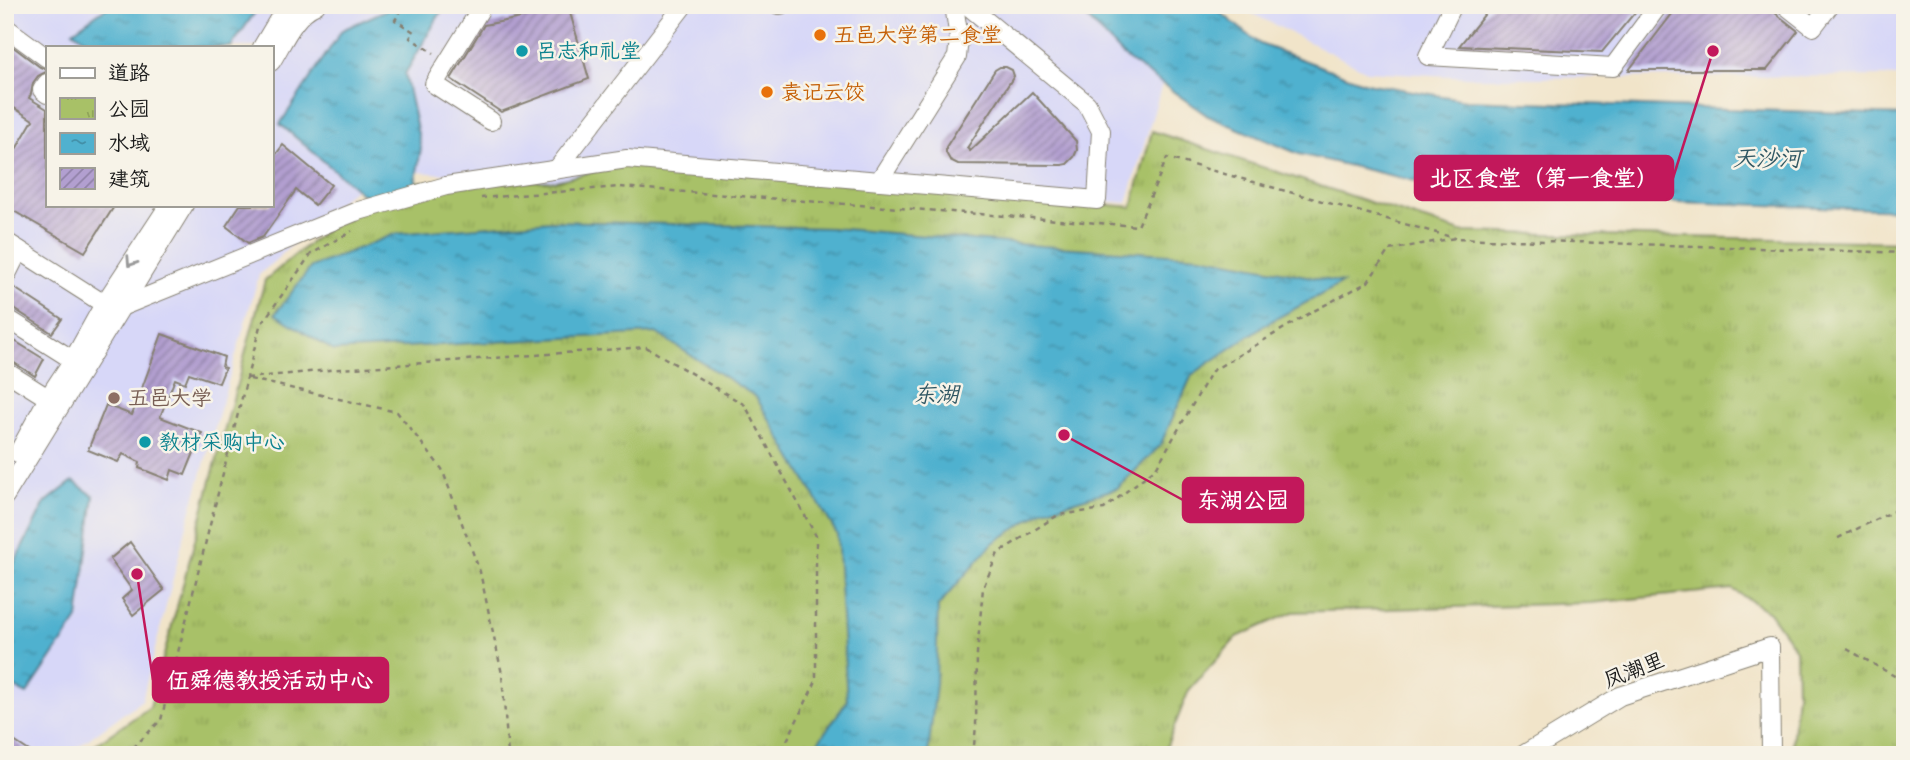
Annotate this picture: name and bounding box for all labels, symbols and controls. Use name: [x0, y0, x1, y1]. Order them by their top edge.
place label: 五邑大学第二食堂: [834, 21, 1002, 49]
marker: 五邑大学第二食堂: [812, 27, 828, 43]
place label: 吕志和礼堂: [536, 37, 641, 65]
marker: 吕志和礼堂: [514, 43, 530, 59]
legend: [46, 46, 273, 206]
text: 道路: [108, 59, 150, 87]
place label: 袁记云饺: [781, 78, 865, 106]
marker: 袁记云饺: [759, 84, 775, 100]
text: 公园: [108, 95, 150, 123]
text: 水域: [108, 129, 150, 157]
water label: 天沙河: [1733, 143, 1806, 173]
callout: 北区食堂（第一食堂）: [1415, 156, 1673, 200]
text: 北区食堂（第一食堂）: [1429, 163, 1659, 193]
text: 建筑: [108, 165, 150, 193]
one-way arrow: [127, 254, 140, 267]
water label: 东湖: [913, 379, 961, 409]
place label: 五邑大学: [128, 384, 212, 412]
marker: 五邑大学: [106, 390, 122, 406]
place label: 教材采购中心: [159, 428, 285, 456]
marker: 教材采购中心: [137, 434, 153, 450]
callout: 东湖公园: [1183, 478, 1303, 522]
text: 东湖公园: [1197, 485, 1289, 515]
street label: 凤潮里: [1600, 646, 1668, 694]
callout: 伍舜德教授活动中心: [153, 658, 388, 702]
text: 伍舜德教授活动中心: [167, 665, 374, 695]

